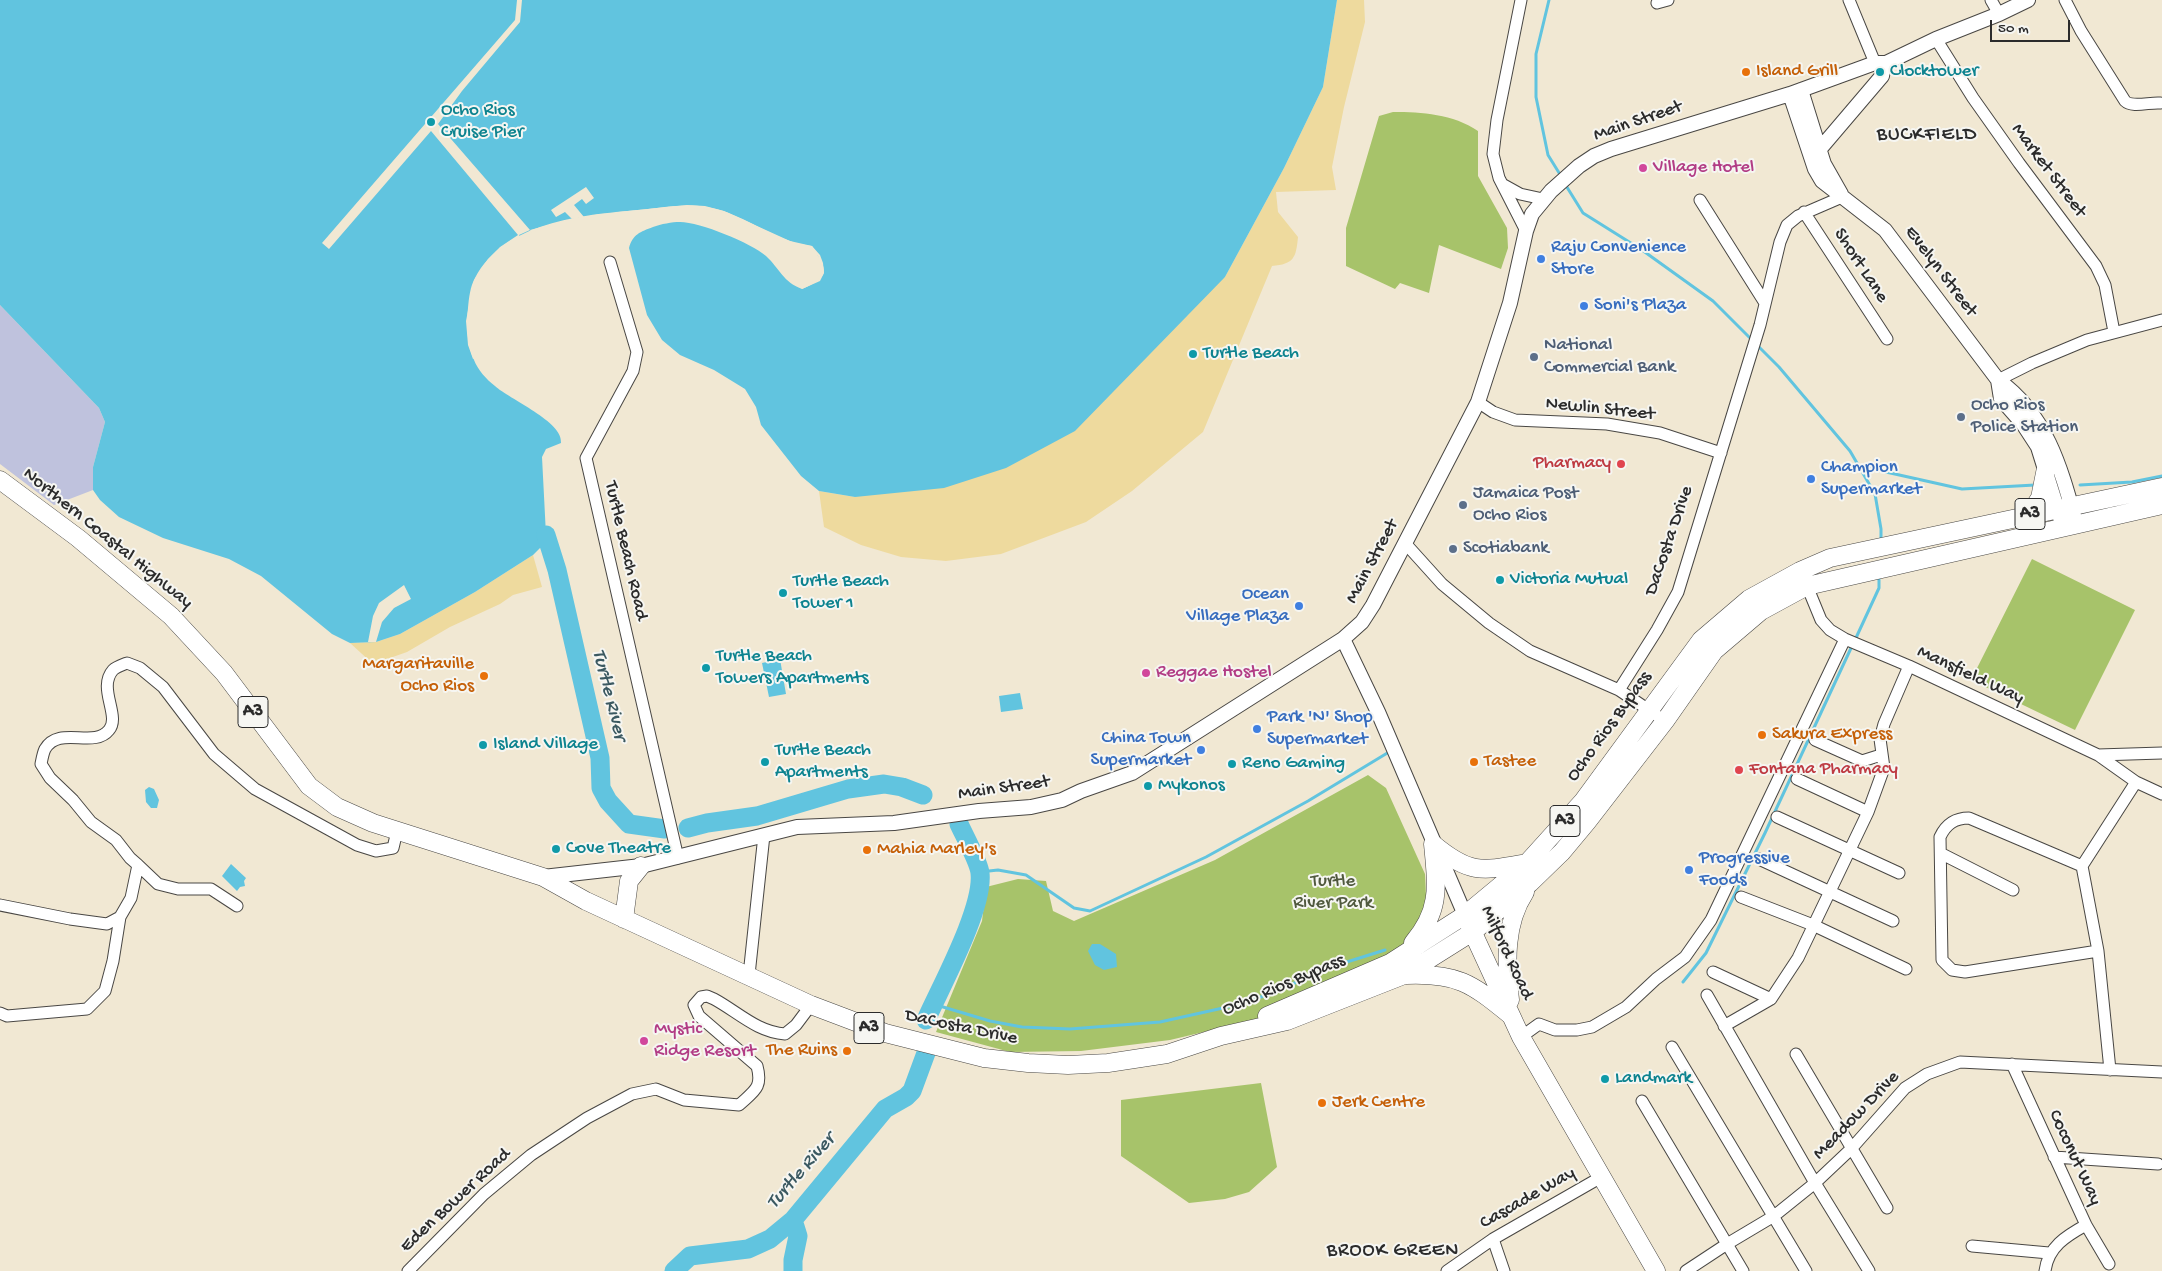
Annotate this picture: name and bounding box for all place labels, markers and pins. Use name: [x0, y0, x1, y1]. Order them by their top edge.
place label: Island Grill: [1756, 61, 1838, 83]
place label: Clocktower: [1890, 61, 1978, 83]
marker: Island Grill: [1740, 66, 1752, 78]
marker: Clocktower: [1874, 66, 1886, 78]
place label: Ocho Rios Cruise Pier: [441, 100, 523, 144]
marker: Ocho Rios Cruise Pier: [425, 116, 437, 128]
place label: Village Hotel: [1653, 157, 1754, 179]
marker: Village Hotel: [1637, 162, 1649, 174]
place label: Raju Convenience Store: [1551, 237, 1686, 281]
marker: Raju Convenience Store: [1535, 253, 1547, 265]
place label: Soni's Plaza: [1594, 295, 1686, 317]
marker: Soni's Plaza: [1578, 300, 1590, 312]
place label: National Commercial Bank: [1544, 335, 1675, 379]
place label: Turtle Beach: [1203, 343, 1299, 365]
marker: Turtle Beach: [1187, 348, 1199, 360]
marker: National Commercial Bank: [1528, 351, 1540, 363]
place label: Ocho Rios Police Station: [1971, 395, 2078, 439]
marker: Ocho Rios Police Station: [1955, 411, 1967, 423]
place label: Pharmacy: [1533, 453, 1611, 475]
place label: Champion Supermarket: [1821, 457, 1921, 501]
marker: Pharmacy: [1615, 458, 1627, 470]
marker: Champion Supermarket: [1805, 473, 1817, 485]
place label: Jamaica Post Ocho Rios: [1473, 483, 1578, 527]
marker: Jamaica Post Ocho Rios: [1457, 499, 1469, 511]
place label: Scotiabank: [1463, 538, 1549, 560]
marker: Scotiabank: [1447, 543, 1459, 555]
place label: Victoria Mutual: [1510, 569, 1628, 591]
place label: Turtle Beach Tower 1: [793, 571, 889, 615]
marker: Victoria Mutual: [1494, 574, 1506, 586]
place label: Ocean Village Plaza: [1186, 584, 1289, 628]
marker: Turtle Beach Tower 1: [777, 587, 789, 599]
marker: Ocean Village Plaza: [1293, 600, 1305, 612]
place label: Turtle Beach Towers Apartments: [716, 646, 869, 690]
place label: Margaritaville Ocho Rios: [362, 654, 474, 698]
marker: Turtle Beach Towers Apartments: [700, 662, 712, 674]
place label: Reggae Hostel: [1156, 662, 1272, 684]
marker: Reggae Hostel: [1140, 667, 1152, 679]
marker: Margaritaville Ocho Rios: [478, 670, 490, 682]
place label: Park 'N' Shop Supermarket: [1267, 707, 1373, 751]
marker: Park 'N' Shop Supermarket: [1251, 723, 1263, 735]
place label: Sakura Express: [1772, 724, 1892, 746]
place label: China Town Supermarket: [1091, 728, 1191, 772]
marker: Sakura Express: [1756, 729, 1768, 741]
place label: Island Village: [493, 734, 598, 756]
marker: Island Village: [477, 739, 489, 751]
place label: Turtle Beach Apartments: [775, 740, 871, 784]
marker: China Town Supermarket: [1195, 744, 1207, 756]
place label: Tastee: [1484, 751, 1536, 773]
place label: Reno Gaming: [1242, 753, 1345, 775]
marker: Turtle Beach Apartments: [759, 756, 771, 768]
marker: Tastee: [1468, 756, 1480, 768]
marker: Reno Gaming: [1226, 758, 1238, 770]
place label: Fontana Pharmacy: [1749, 759, 1898, 781]
marker: Fontana Pharmacy: [1733, 764, 1745, 776]
place label: Mykonos: [1158, 775, 1225, 797]
marker: Mykonos: [1142, 780, 1154, 792]
place label: Cove Theatre: [566, 838, 671, 860]
place label: Mahia Marley's: [877, 839, 996, 861]
marker: Cove Theatre: [550, 843, 562, 855]
marker: Mahia Marley's: [861, 844, 873, 856]
place label: Progressive Foods: [1699, 848, 1790, 892]
marker: Progressive Foods: [1683, 864, 1695, 876]
place label: Mystic Ridge Resort: [654, 1019, 755, 1063]
marker: Mystic Ridge Resort: [638, 1035, 650, 1047]
place label: The Ruins: [766, 1040, 837, 1062]
marker: The Ruins: [841, 1045, 853, 1057]
place label: Landmark: [1615, 1068, 1692, 1090]
marker: Landmark: [1599, 1073, 1611, 1085]
place label: Jerk Centre: [1332, 1092, 1425, 1114]
marker: Jerk Centre: [1316, 1097, 1328, 1109]

